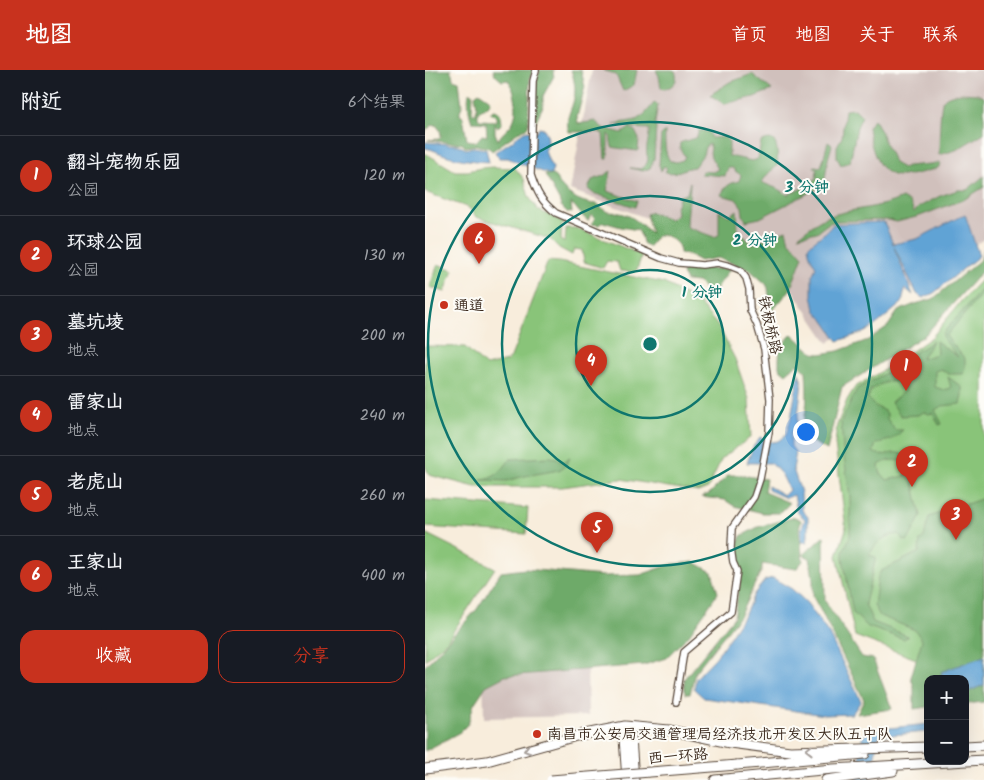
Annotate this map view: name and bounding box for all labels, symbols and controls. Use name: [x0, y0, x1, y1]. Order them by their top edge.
text: 地图: [25, 16, 73, 55]
text: 首页: [731, 21, 767, 50]
text: 地图: [795, 21, 831, 50]
text: 关于: [859, 21, 895, 50]
text: 联系: [923, 21, 959, 50]
text: 附近: [20, 86, 62, 119]
text: 6个结果: [348, 90, 405, 115]
text: 翻斗宠物乐园: [67, 148, 181, 178]
text: 1: [34, 163, 38, 188]
text: 120 m: [364, 163, 405, 188]
text: 3 分钟: [784, 176, 829, 200]
text: 公园: [67, 178, 99, 203]
pin: 6: [463, 223, 495, 264]
text: 环球公园: [67, 228, 143, 258]
text: 2 分钟: [733, 229, 777, 253]
text: 2: [31, 243, 41, 268]
text: 130 m: [364, 243, 405, 268]
text: 公园: [67, 258, 99, 283]
text: 1 分钟: [682, 281, 722, 305]
street label: 铁板桥路: [751, 293, 787, 357]
place label: 通道: [454, 294, 484, 318]
marker: 通道: [438, 299, 450, 311]
text: 墓坑堎: [67, 308, 124, 338]
text: 3: [32, 323, 40, 348]
text: 200 m: [361, 323, 405, 348]
centre of rings: [641, 335, 659, 353]
text: 地点: [67, 338, 99, 363]
pin: 4: [575, 345, 607, 386]
pin: 1: [890, 350, 922, 391]
text: 雷家山: [67, 388, 124, 418]
text: 4: [32, 403, 40, 428]
text: 240 m: [360, 403, 405, 428]
text: 地点: [67, 418, 99, 443]
your location: [793, 419, 819, 445]
pin: 2: [896, 446, 928, 487]
text: 老虎山: [67, 468, 124, 498]
text: 5: [32, 483, 40, 508]
text: 260 m: [360, 483, 405, 508]
text: 地点: [67, 498, 99, 523]
pin: 3: [940, 499, 972, 540]
pin: 5: [581, 512, 613, 553]
text: 王家山: [67, 548, 124, 578]
text: 6: [32, 563, 40, 588]
text: 400 m: [361, 563, 405, 588]
text: 地点: [67, 578, 99, 603]
button: 收藏: [20, 630, 208, 683]
button: 分享: [218, 630, 405, 683]
map controls: [924, 675, 969, 765]
button: +: [924, 675, 969, 720]
button: −: [924, 720, 969, 765]
place label: 南昌市公安局交通管理局经济技术开发区大队五中队: [547, 723, 892, 747]
marker: 南昌市公安局交通管理局经济技术开发区大队五中队: [531, 728, 543, 740]
street label: 西一环路: [647, 742, 709, 772]
one-way arrow: [523, 744, 532, 755]
one-way arrow: [805, 745, 813, 756]

